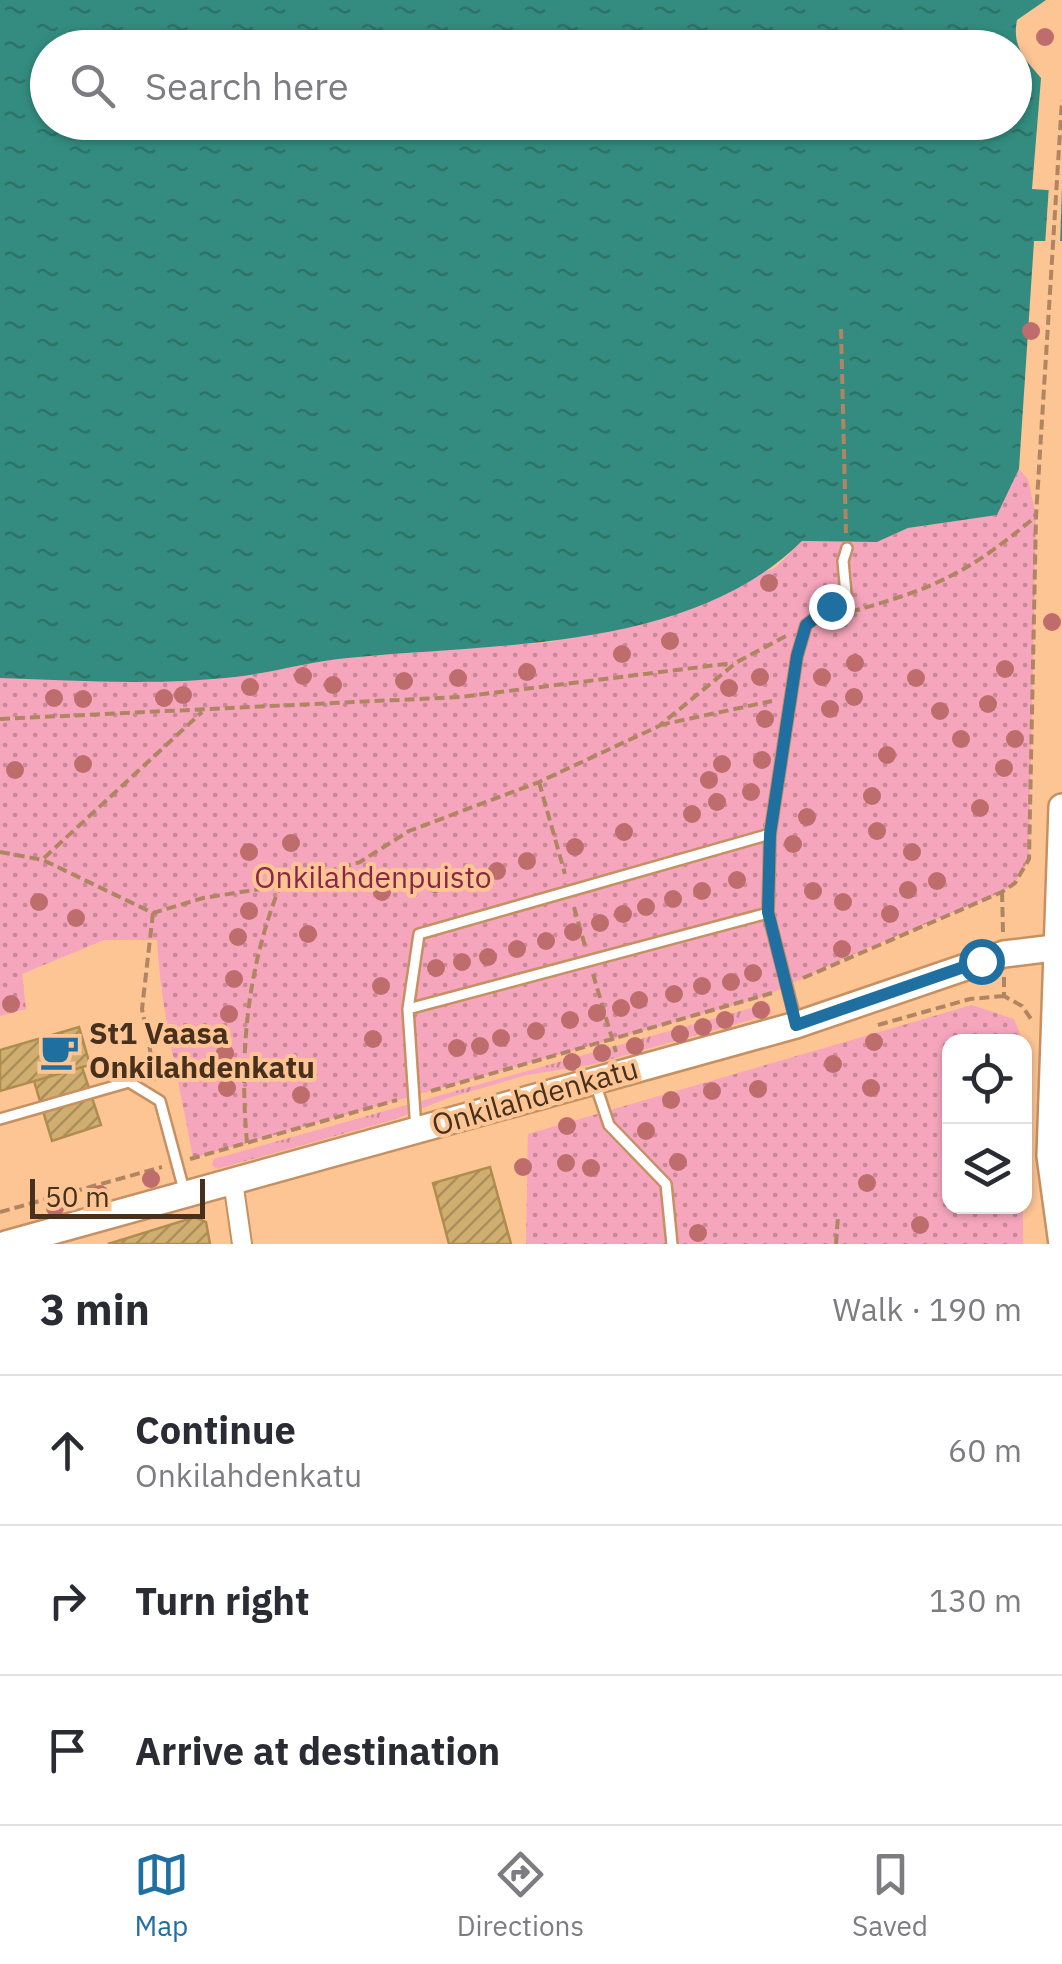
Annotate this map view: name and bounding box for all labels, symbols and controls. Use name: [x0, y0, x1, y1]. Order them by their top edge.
search box: [30, 30, 1032, 140]
icon: search: [65, 58, 120, 113]
text: Search here: [145, 61, 349, 110]
route end: [809, 584, 855, 630]
park label: Onkilahdenpuisto: [254, 857, 492, 896]
route start: [959, 939, 1005, 985]
place label: St1 Vaasa Onkilahdenkatu: [89, 1013, 315, 1086]
cafe icon: St1 Vaasa Onkilahdenkatu: [38, 1030, 80, 1072]
map controls: [942, 1034, 1032, 1214]
button: locate: [942, 1034, 1032, 1124]
street label: Onkilahdenkatu: [427, 1047, 642, 1144]
button: layers: [942, 1124, 1032, 1214]
scale bar: [30, 1174, 205, 1218]
text: 50 m: [45, 1178, 110, 1215]
text: 3 min: [40, 1282, 150, 1337]
text: Walk · 190 m: [833, 1288, 1022, 1330]
text: Continue: [135, 1405, 296, 1454]
icon: ahead: [40, 1423, 95, 1478]
text: 60 m: [948, 1429, 1022, 1471]
text: Onkilahdenkatu: [135, 1454, 362, 1496]
icon: right: [40, 1573, 95, 1628]
text: Turn right: [135, 1576, 310, 1625]
text: 130 m: [929, 1579, 1022, 1621]
icon: arrive: [40, 1723, 95, 1778]
text: Arrive at destination: [135, 1726, 500, 1775]
tab: Map: [134, 1847, 189, 1944]
tab: Directions: [457, 1847, 584, 1944]
tab: Saved: [852, 1847, 928, 1944]

